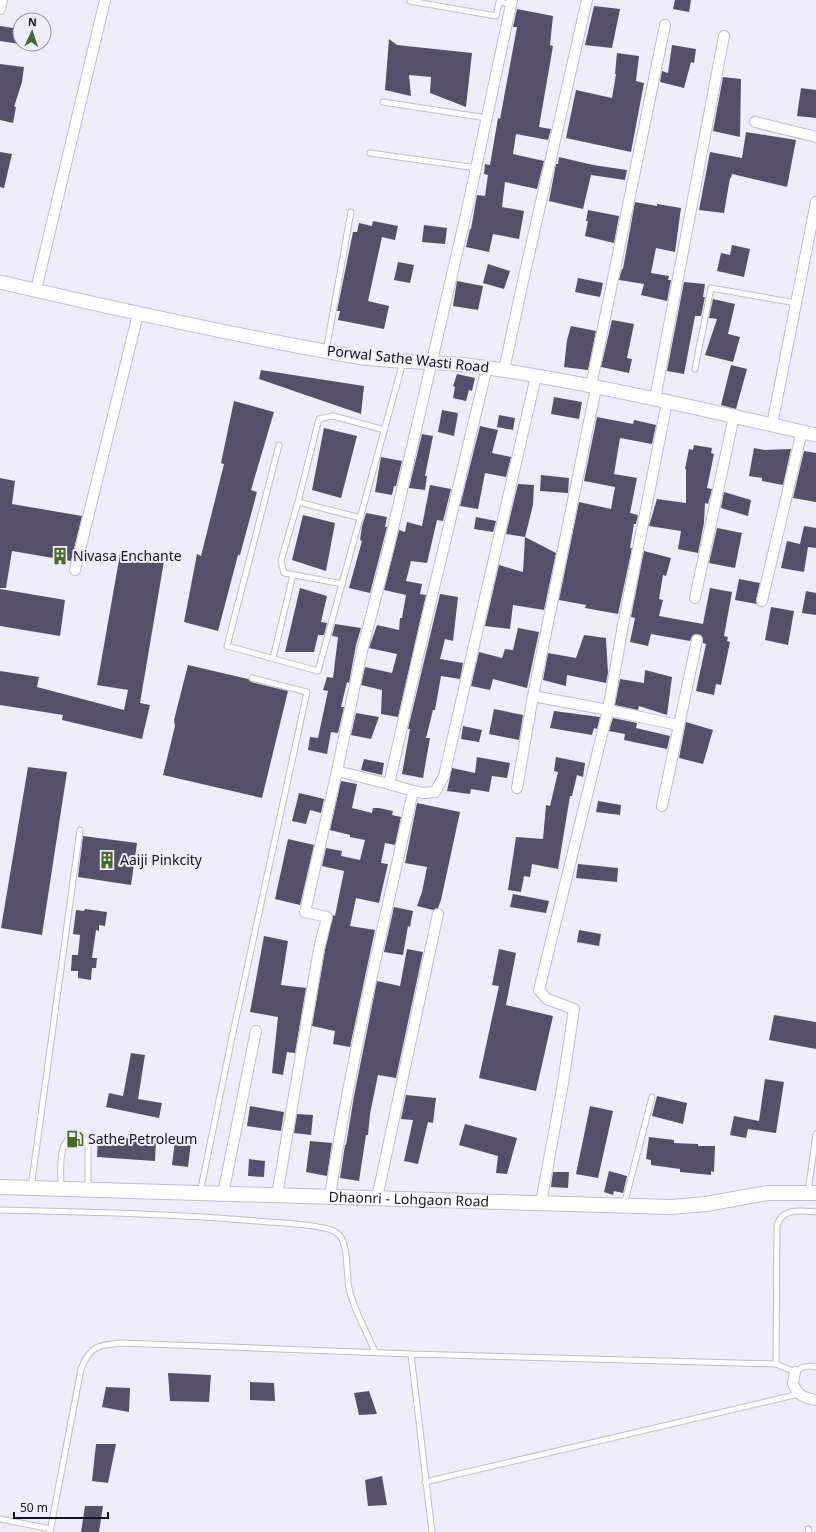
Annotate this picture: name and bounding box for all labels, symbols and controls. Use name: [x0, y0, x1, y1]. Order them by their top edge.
north arrow: [12, 12, 52, 52]
text: N: [28, 14, 37, 29]
street label: Porwal Sathe Wasti Road: [326, 341, 490, 376]
building icon: Nivasa Enchante: [50, 546, 70, 566]
place label: Nivasa Enchante: [73, 546, 182, 565]
building icon: Aaiji Pinkcity: [97, 850, 117, 870]
place label: Aaiji Pinkcity: [120, 850, 203, 869]
fuel station icon: Sathe Petroleum: [65, 1129, 85, 1149]
place label: Sathe Petroleum: [88, 1129, 197, 1148]
street label: Dhaonri - Lohgaon Road: [328, 1187, 489, 1211]
scale bar: [14, 1494, 108, 1520]
text: 50 m: [20, 1499, 48, 1516]

